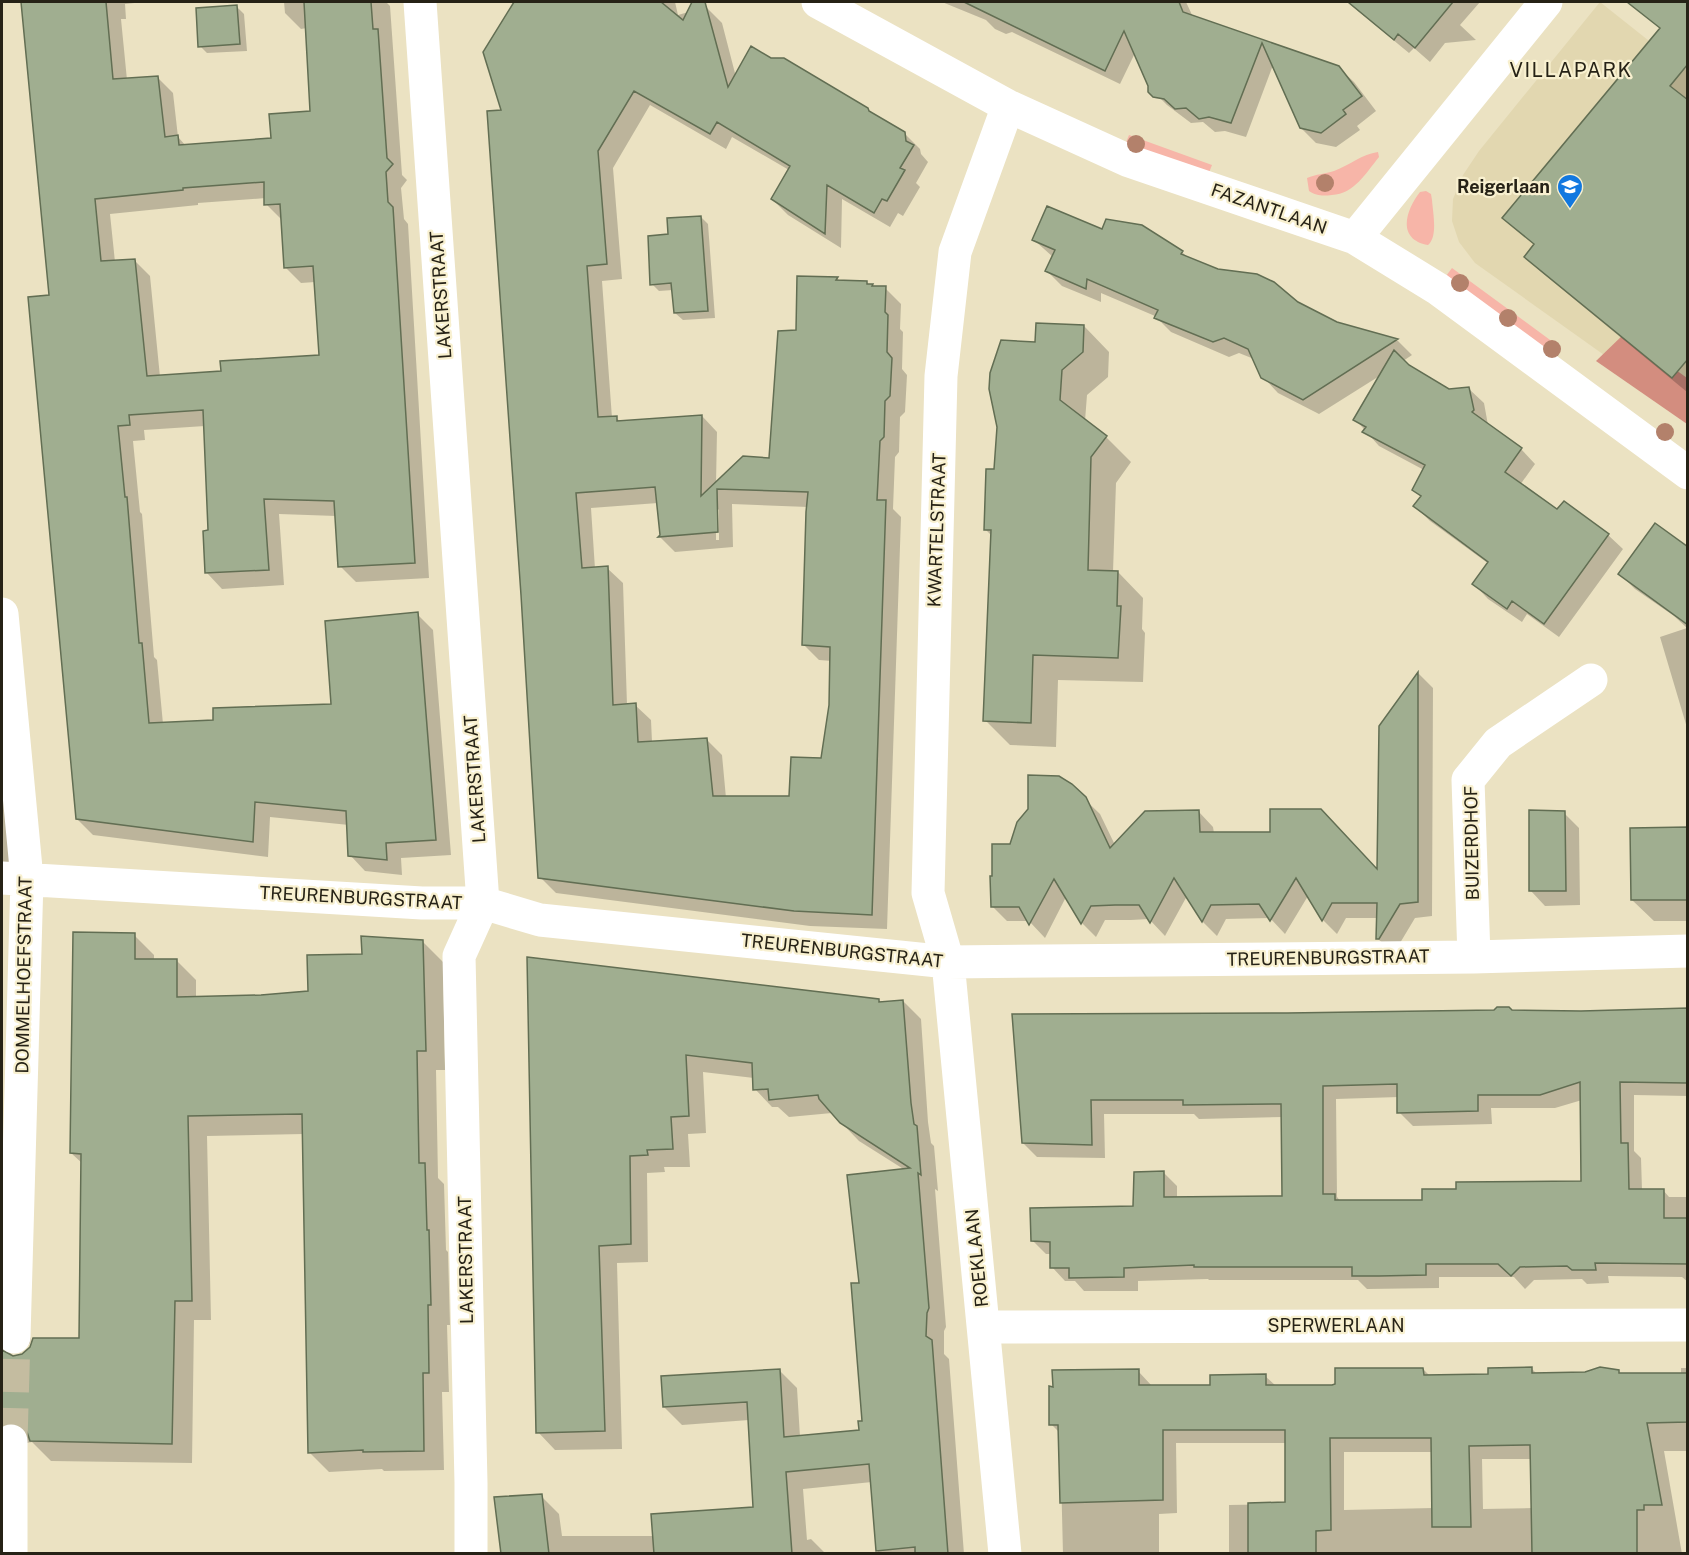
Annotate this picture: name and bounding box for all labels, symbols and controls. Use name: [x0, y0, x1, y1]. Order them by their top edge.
district label: VILLAPARK: [1509, 58, 1633, 82]
school or university icon: Reigerlaan: [1555, 172, 1585, 210]
place label: Reigerlaan: [1457, 176, 1550, 197]
street label: FAZANTLAAN: [1209, 179, 1330, 238]
street label: LAKERSTRAAT: [426, 230, 455, 360]
street label: KWARTELSTRAAT: [923, 452, 950, 608]
street label: LAKERSTRAAT: [460, 714, 489, 844]
street label: BUIZERDHOF: [1460, 785, 1483, 901]
street label: DOMMELHOEFSTRAAT: [11, 876, 36, 1074]
street label: TREURENBURGSTRAAT: [259, 882, 463, 913]
street label: TREURENBURGSTRAAT: [740, 929, 944, 972]
street label: TREURENBURGSTRAAT: [1226, 945, 1430, 970]
street label: LAKERSTRAAT: [454, 1195, 477, 1324]
street label: ROEKLAAN: [961, 1208, 992, 1308]
street label: SPERWERLAAN: [1268, 1315, 1405, 1336]

